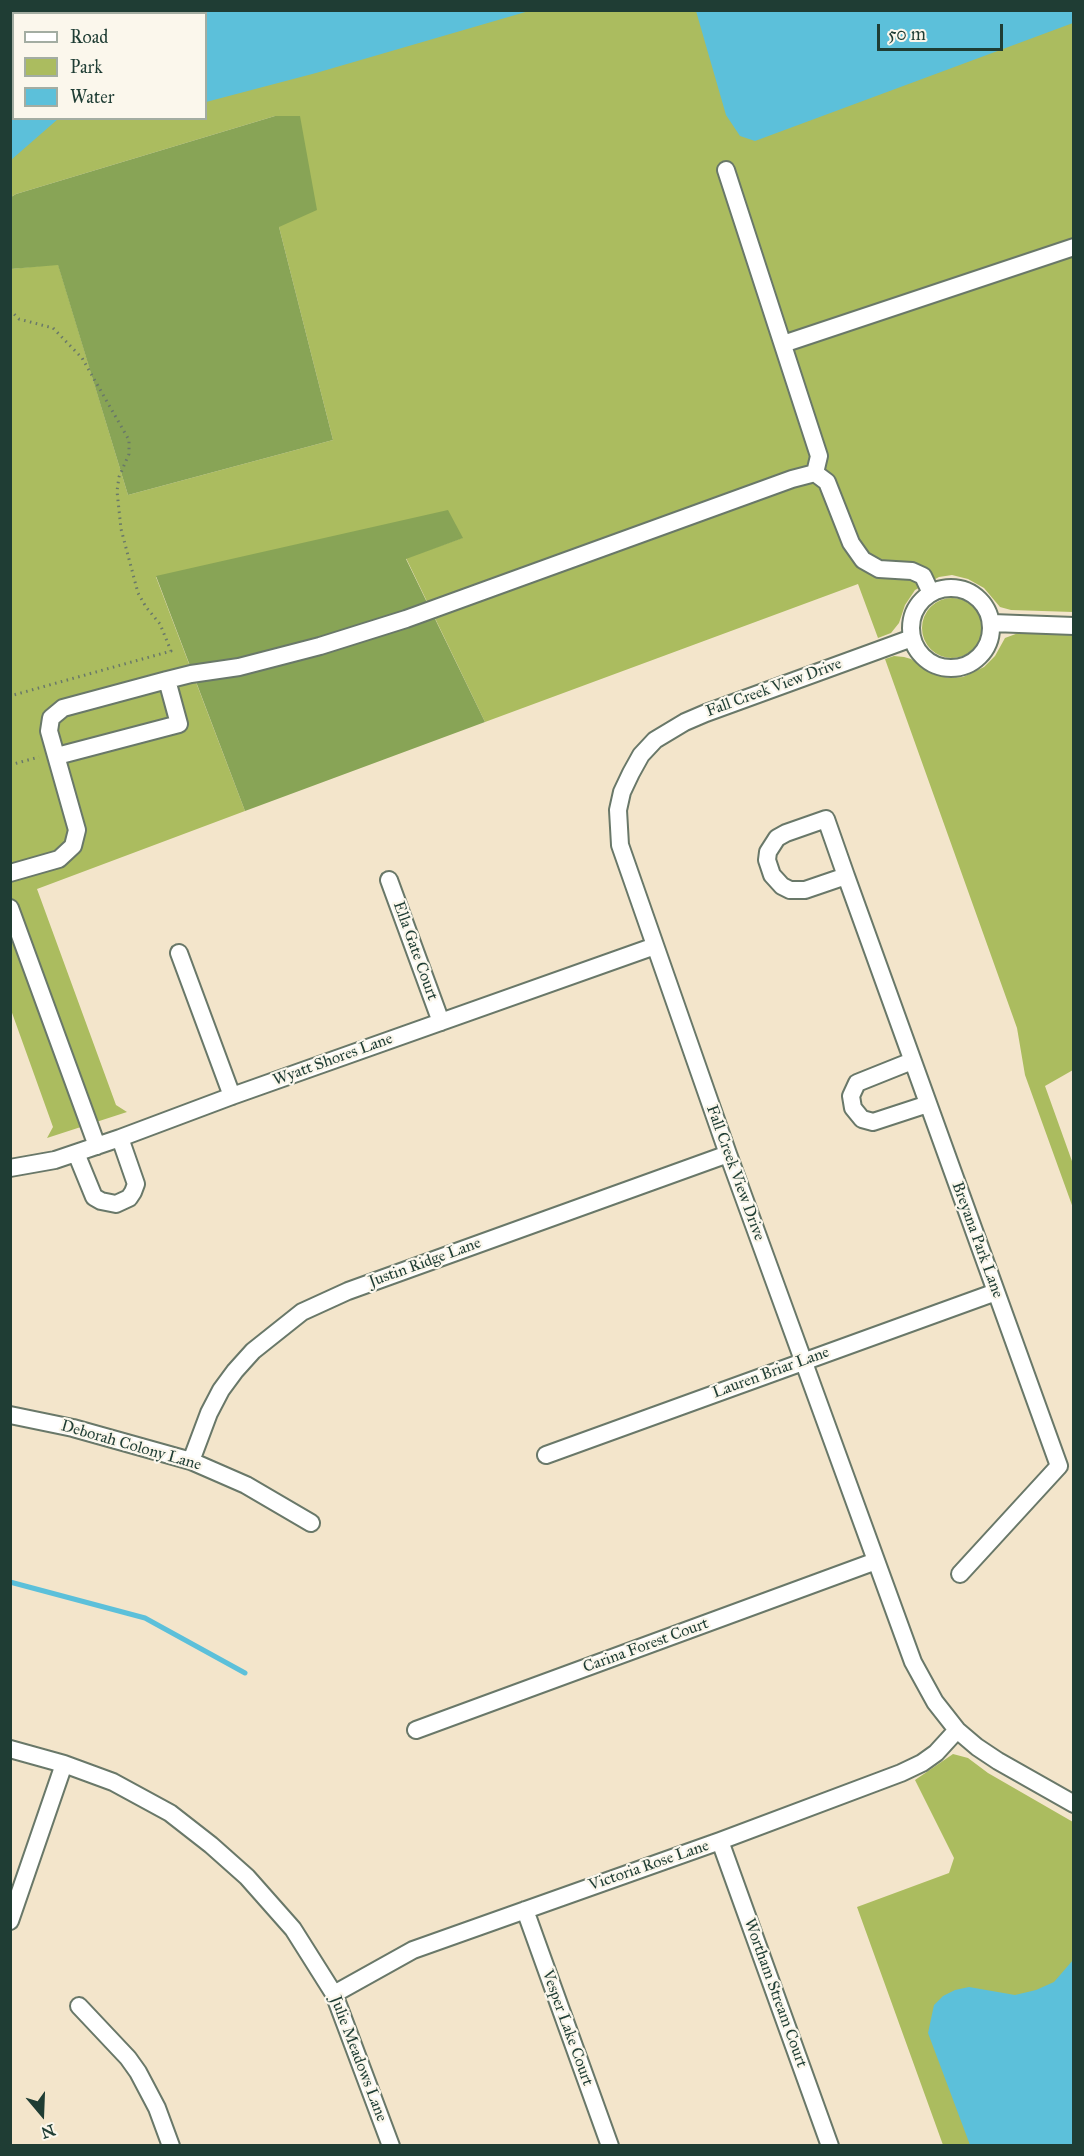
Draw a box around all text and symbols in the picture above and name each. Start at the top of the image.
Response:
legend [12,12,207,120]
scale bar [880,12,1006,50]
text: 50 m [888,23,926,45]
text: Road [70,26,108,48]
text: Park [70,56,103,78]
text: Water [70,86,114,108]
street label: Fall Creek View Drive [704,655,844,721]
street label: Ella Gate Court [388,899,442,1003]
street label: Wyatt Shores Lane [271,1029,395,1091]
street label: Fall Creek View Drive [702,1103,768,1243]
street label: Breyana Park Lane [947,1179,1007,1301]
street label: Justin Ridge Lane [366,1234,484,1292]
street label: Lauren Briar Lane [710,1343,832,1403]
street label: Deborah Colony Lane [59,1417,203,1475]
street label: Carina Forest Court [581,1614,711,1678]
street label: Victoria Rose Lane [586,1836,712,1896]
street label: Wortham Stream Court [739,1916,811,2070]
street label: Vesper Lake Court [537,1967,597,2089]
street label: Julie Meadows Lane [325,1993,391,2125]
north arrow [12,2084,72,2144]
text: N [39,2120,58,2143]

